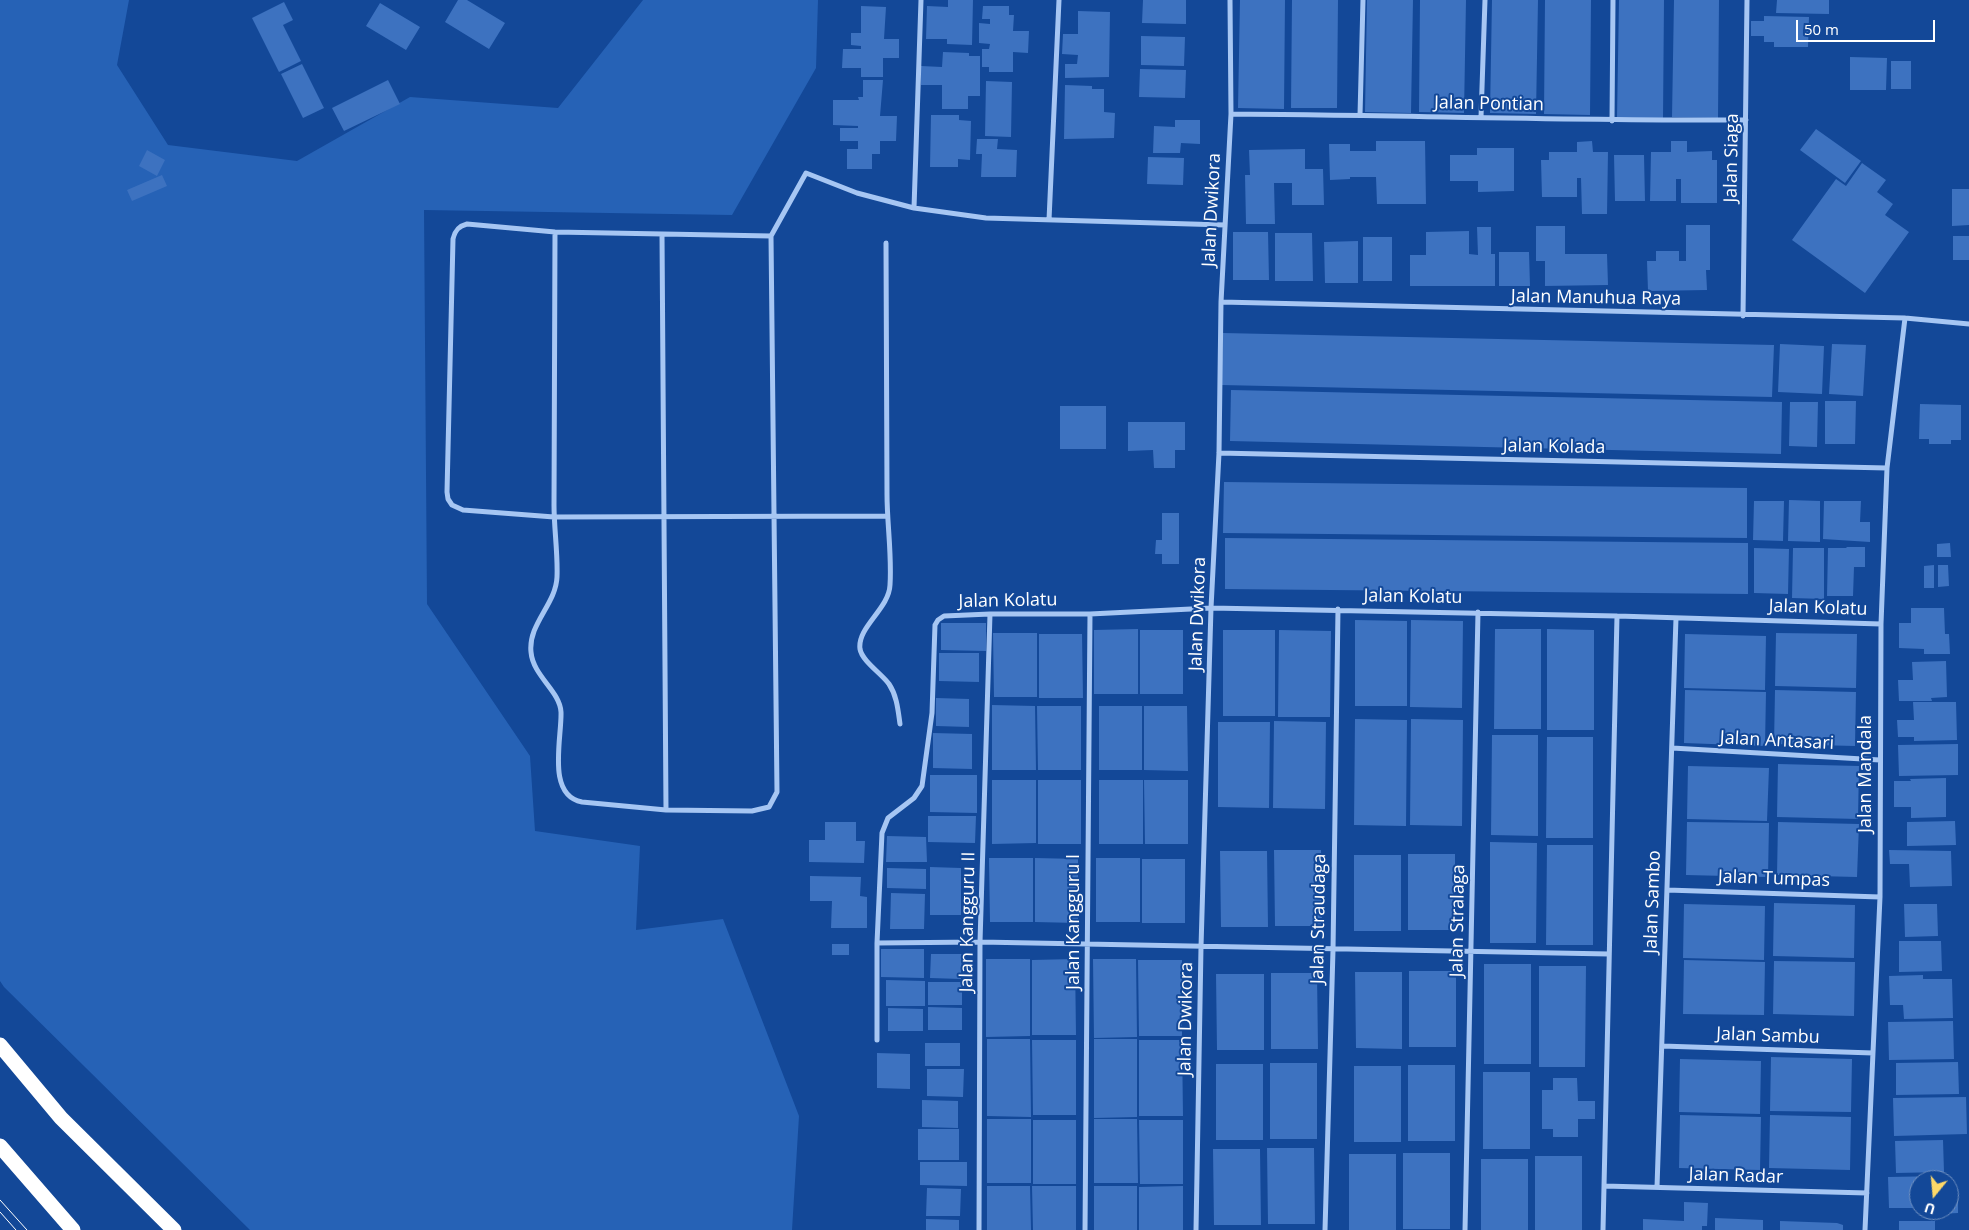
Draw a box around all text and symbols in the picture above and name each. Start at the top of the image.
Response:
scale bar [1799,10,1938,42]
text: 50 m [1804,19,1839,39]
street label: Jalan Pontian [1434,92,1544,116]
street label: Jalan Siaga [1720,113,1744,203]
street label: Jalan Dwikora [1198,152,1226,268]
street label: Jalan Manuhua Raya [1511,286,1681,310]
street label: Jalan Kolada [1503,435,1605,459]
street label: Jalan Dwikora [1185,557,1211,671]
street label: Jalan Kolatu [1363,585,1463,609]
street label: Jalan Kolatu [958,589,1058,613]
street label: Jalan Kolatu [1768,595,1868,621]
street label: Jalan Mandala [1855,715,1877,833]
street label: Jalan Antasari [1719,727,1835,755]
street label: Jalan Sambo [1640,850,1666,954]
street label: Jalan Kangguru II [956,851,980,993]
street label: Jalan Kangguru I [1063,854,1085,990]
street label: Jalan Straudaga [1307,854,1331,984]
street label: Jalan Stralaga [1446,864,1470,978]
street label: Jalan Tumpas [1718,866,1830,892]
street label: Jalan Dwikora [1174,962,1198,1076]
street label: Jalan Sambu [1716,1023,1820,1049]
street label: Jalan Radar [1688,1164,1784,1188]
north arrow [1909,1170,1959,1220]
text: U [1922,1198,1938,1220]

